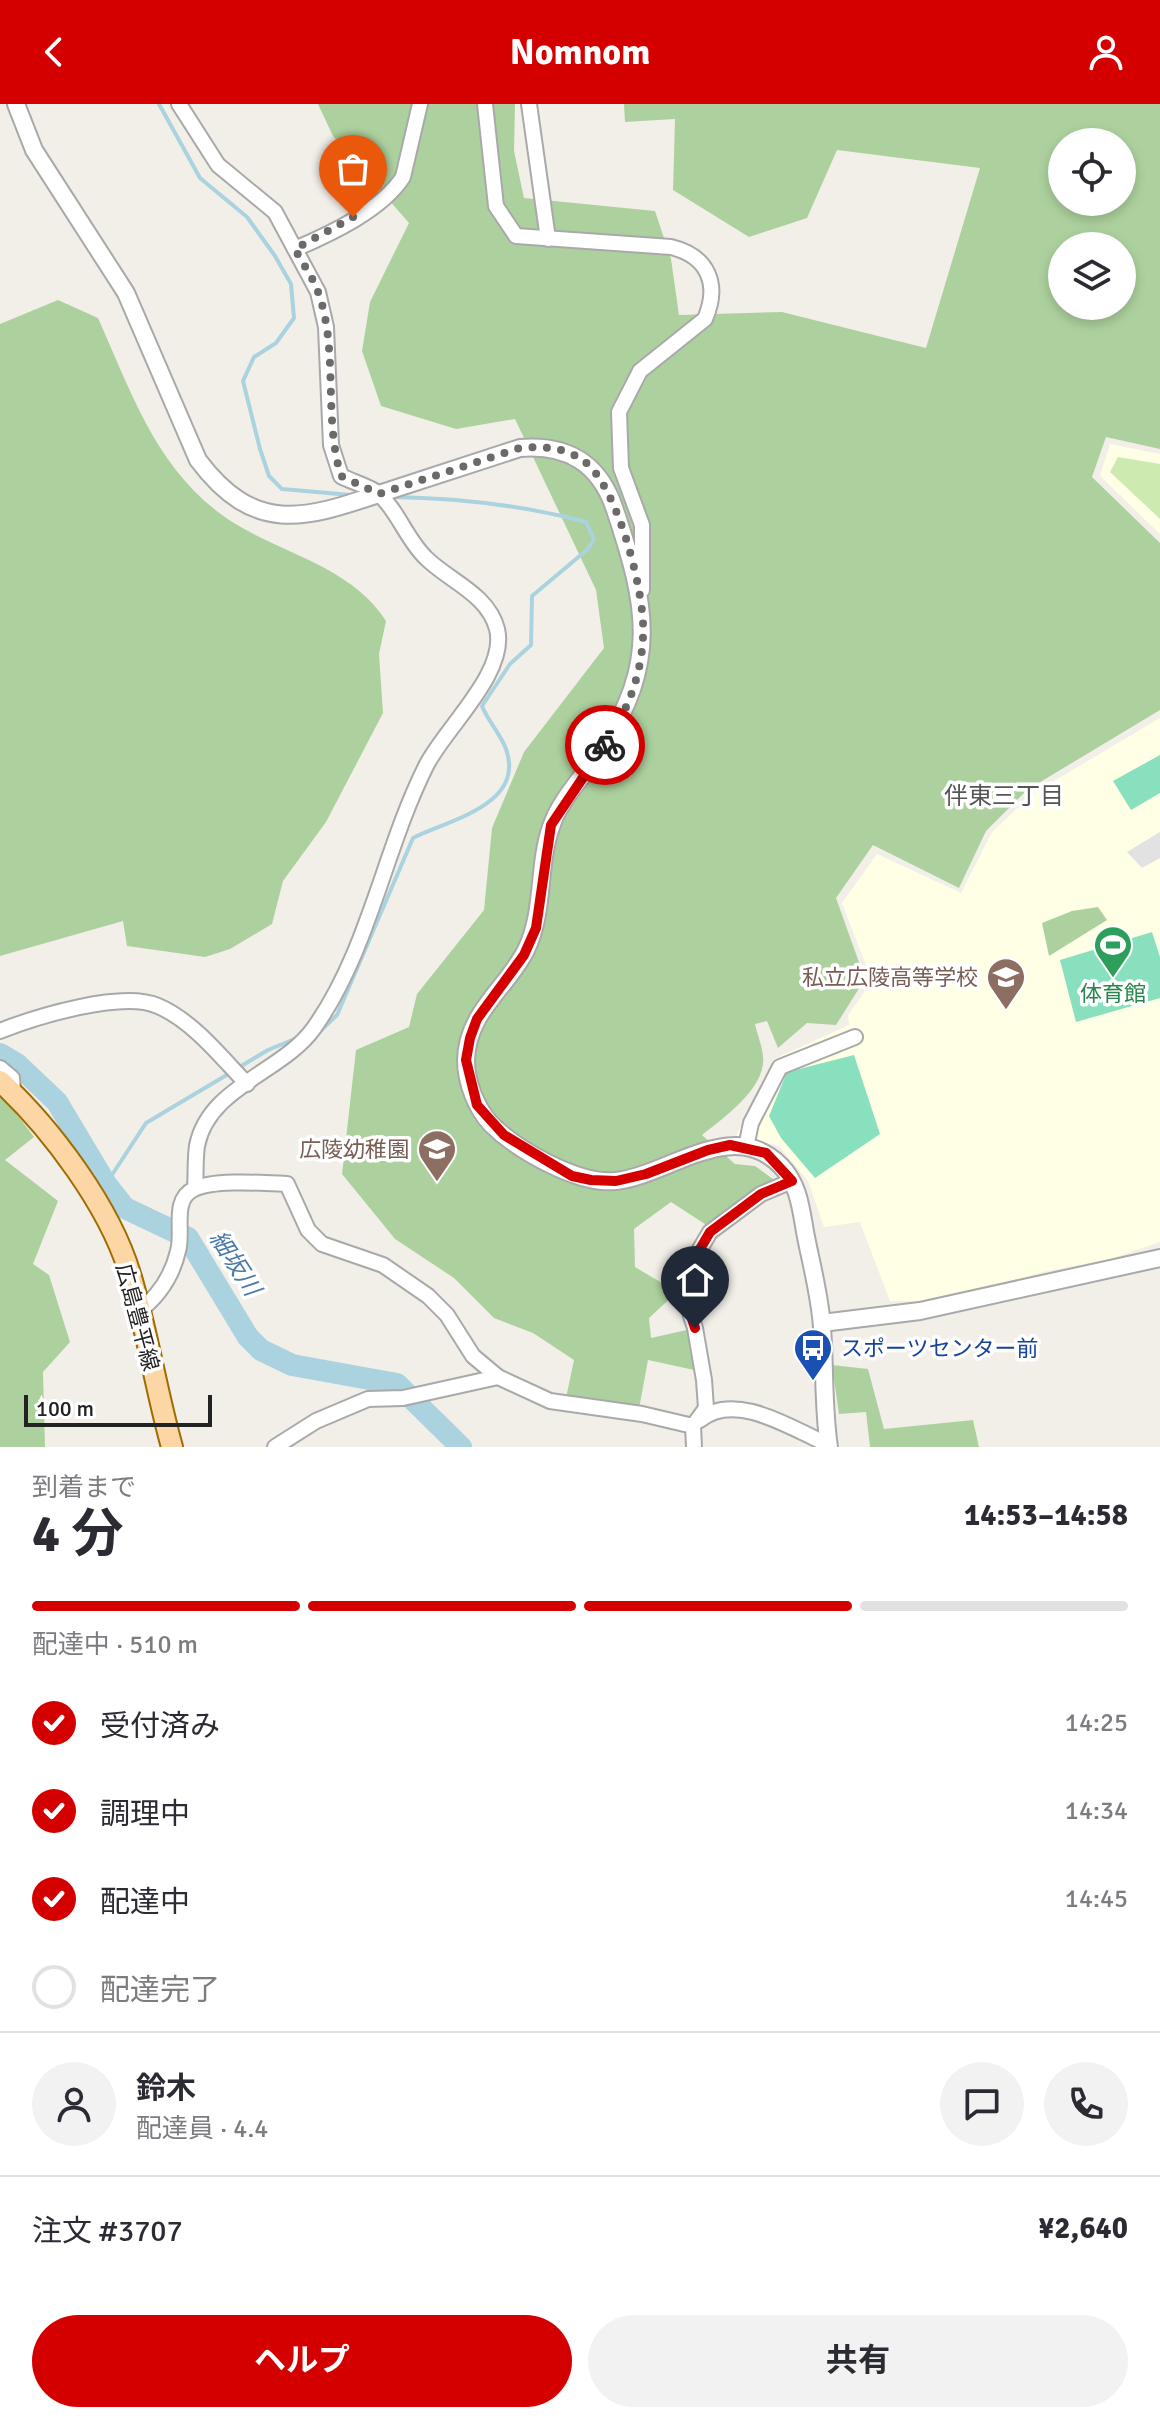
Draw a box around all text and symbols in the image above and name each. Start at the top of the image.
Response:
icon: back [32,30,76,74]
text: Nomnom [510,30,650,75]
icon: person [1084,30,1128,74]
map controls [1048,128,1136,320]
button: locate [1048,128,1136,216]
pin [319,135,387,217]
icon: bag [331,147,375,191]
button: layers [1048,232,1136,320]
courier [565,705,645,785]
icon: bike [583,723,627,767]
district label: 伴東三丁目 [944,781,1064,811]
sports icon: 体育館 [1092,924,1134,979]
school or university icon: 私立広陵高等学校 [985,956,1027,1011]
place label: 私立広陵高等学校 [802,964,978,991]
place label: 体育館 [1080,980,1146,1007]
school or university icon: 広陵幼稚園 [416,1128,458,1183]
place label: 広陵幼稚園 [299,1136,409,1163]
water label: 細坂川 [203,1225,269,1304]
pin [661,1246,729,1328]
icon: home [673,1258,717,1302]
street label: 広島豊平線 [110,1261,165,1374]
bus stop icon: スポーツセンター前 [792,1327,834,1382]
place label: スポーツセンター前 [841,1335,1039,1362]
scale bar [24,1391,212,1427]
text: 100 m [36,1395,94,1422]
text: 到着まで [32,1472,136,1504]
text: 14:53–14:58 [964,1497,1128,1534]
text: 4 分 [32,1502,124,1566]
text: 配達中 · 510 m [32,1629,198,1661]
icon: check [32,1701,76,1745]
text: 14:25 [1065,1707,1128,1739]
text: 受付済み [100,1708,220,1745]
icon: check [32,1789,76,1833]
text: 14:34 [1065,1795,1128,1827]
text: 調理中 [100,1796,190,1833]
icon: check [32,1877,76,1921]
text: 14:45 [1065,1883,1128,1915]
text: 配達中 [100,1884,190,1921]
text: 配達完了 [100,1972,220,2009]
button: person [32,2062,116,2146]
button: chat [940,2062,1024,2146]
button: phone [1044,2062,1128,2146]
text: 鈴木 [136,2070,196,2107]
text: 配達員 · 4.4 [136,2113,268,2145]
text: ¥2,640 [1038,2210,1128,2247]
text: 注文 #3707 [32,2213,183,2250]
button: ヘルプ [32,2315,572,2407]
button: 共有 [588,2315,1128,2407]

